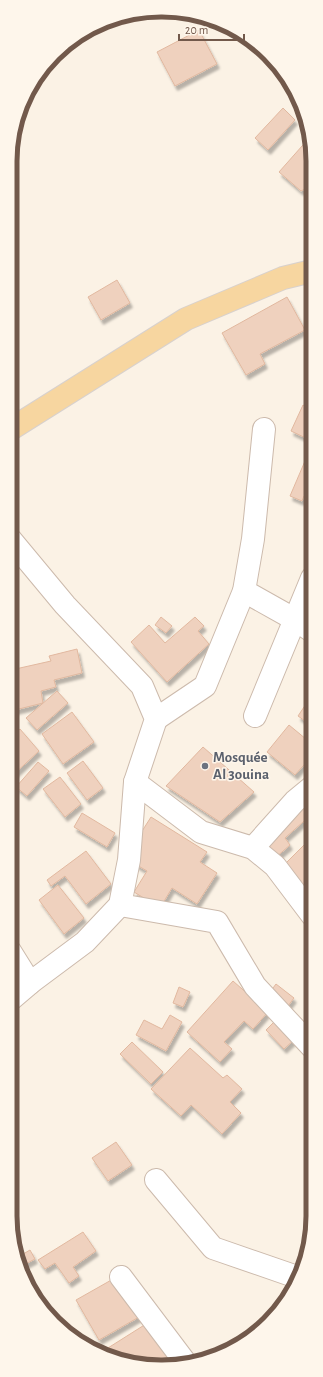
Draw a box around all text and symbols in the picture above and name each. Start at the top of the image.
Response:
scale bar [179,16,244,42]
text: 20 m [185,24,208,36]
place label: Mosquée Al 3ouina [213,750,269,782]
marker: Mosquée Al 3ouina [200,761,210,771]

